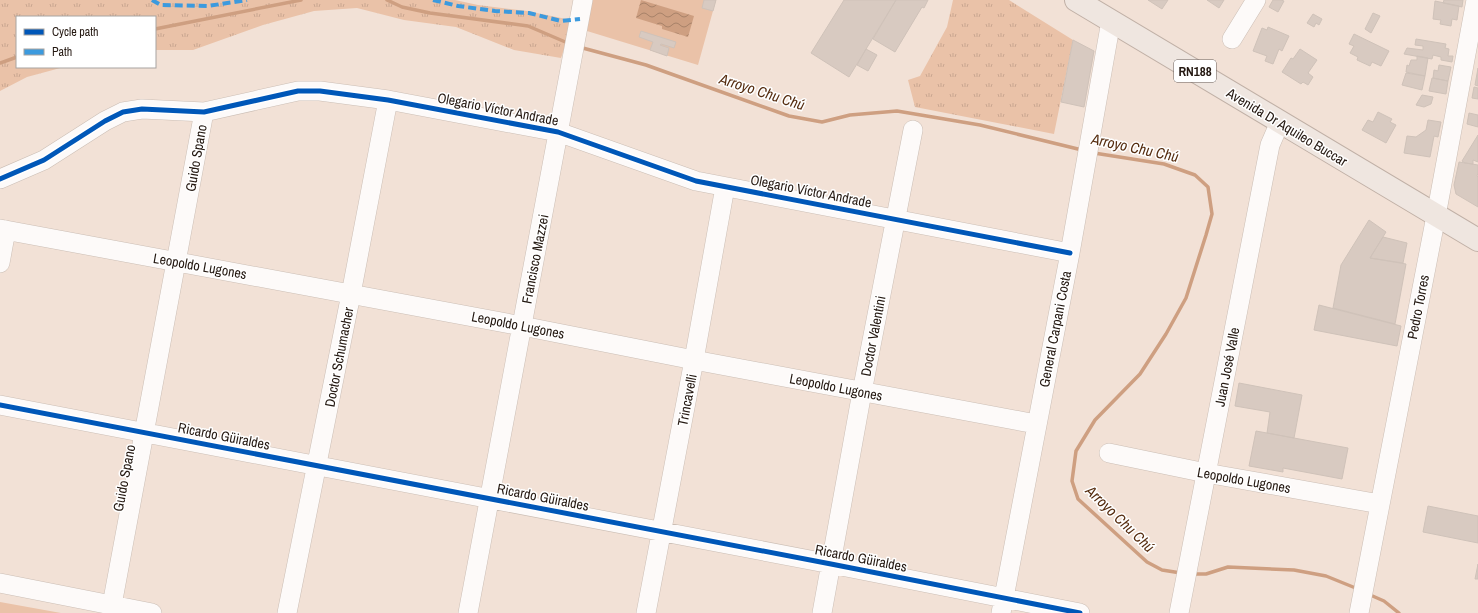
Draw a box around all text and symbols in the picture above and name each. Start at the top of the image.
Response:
legend [16,16,156,68]
text: Cycle path [52,24,99,40]
text: Path [52,44,72,60]
road number: RN188 [1174,60,1216,82]
water label: Arroyo Chu Chú [716,68,807,115]
street label: Avenida Dr Aquileo Buccar [1223,83,1351,170]
street label: Olegario Víctor Andrade [436,88,560,130]
street label: Guido Spano [181,123,211,193]
water label: Arroyo Chu Chú [1089,128,1181,167]
street label: Olegario Víctor Andrade [749,170,873,212]
street label: Francisco Mazzei [518,213,552,305]
street label: Leopoldo Lugones [152,249,248,283]
street label: General Carpani Costa [1035,269,1075,389]
street label: Pedro Torres [1403,273,1433,341]
street label: Doctor Valentini [856,294,890,378]
street label: Doctor Schumacher [320,305,358,409]
street label: Leopoldo Lugones [470,307,566,343]
street label: Juan José Valle [1211,326,1243,408]
street label: Leopoldo Lugones [788,369,884,405]
street label: Trincavelli [673,372,701,428]
street label: Ricardo Güiraldes [177,418,272,454]
street label: Guido Spano [109,443,139,513]
street label: Leopoldo Lugones [1196,463,1292,497]
street label: Ricardo Güiraldes [496,479,591,515]
water label: Arroyo Chu Chú [1081,480,1159,557]
street label: Ricardo Güiraldes [814,540,909,576]

